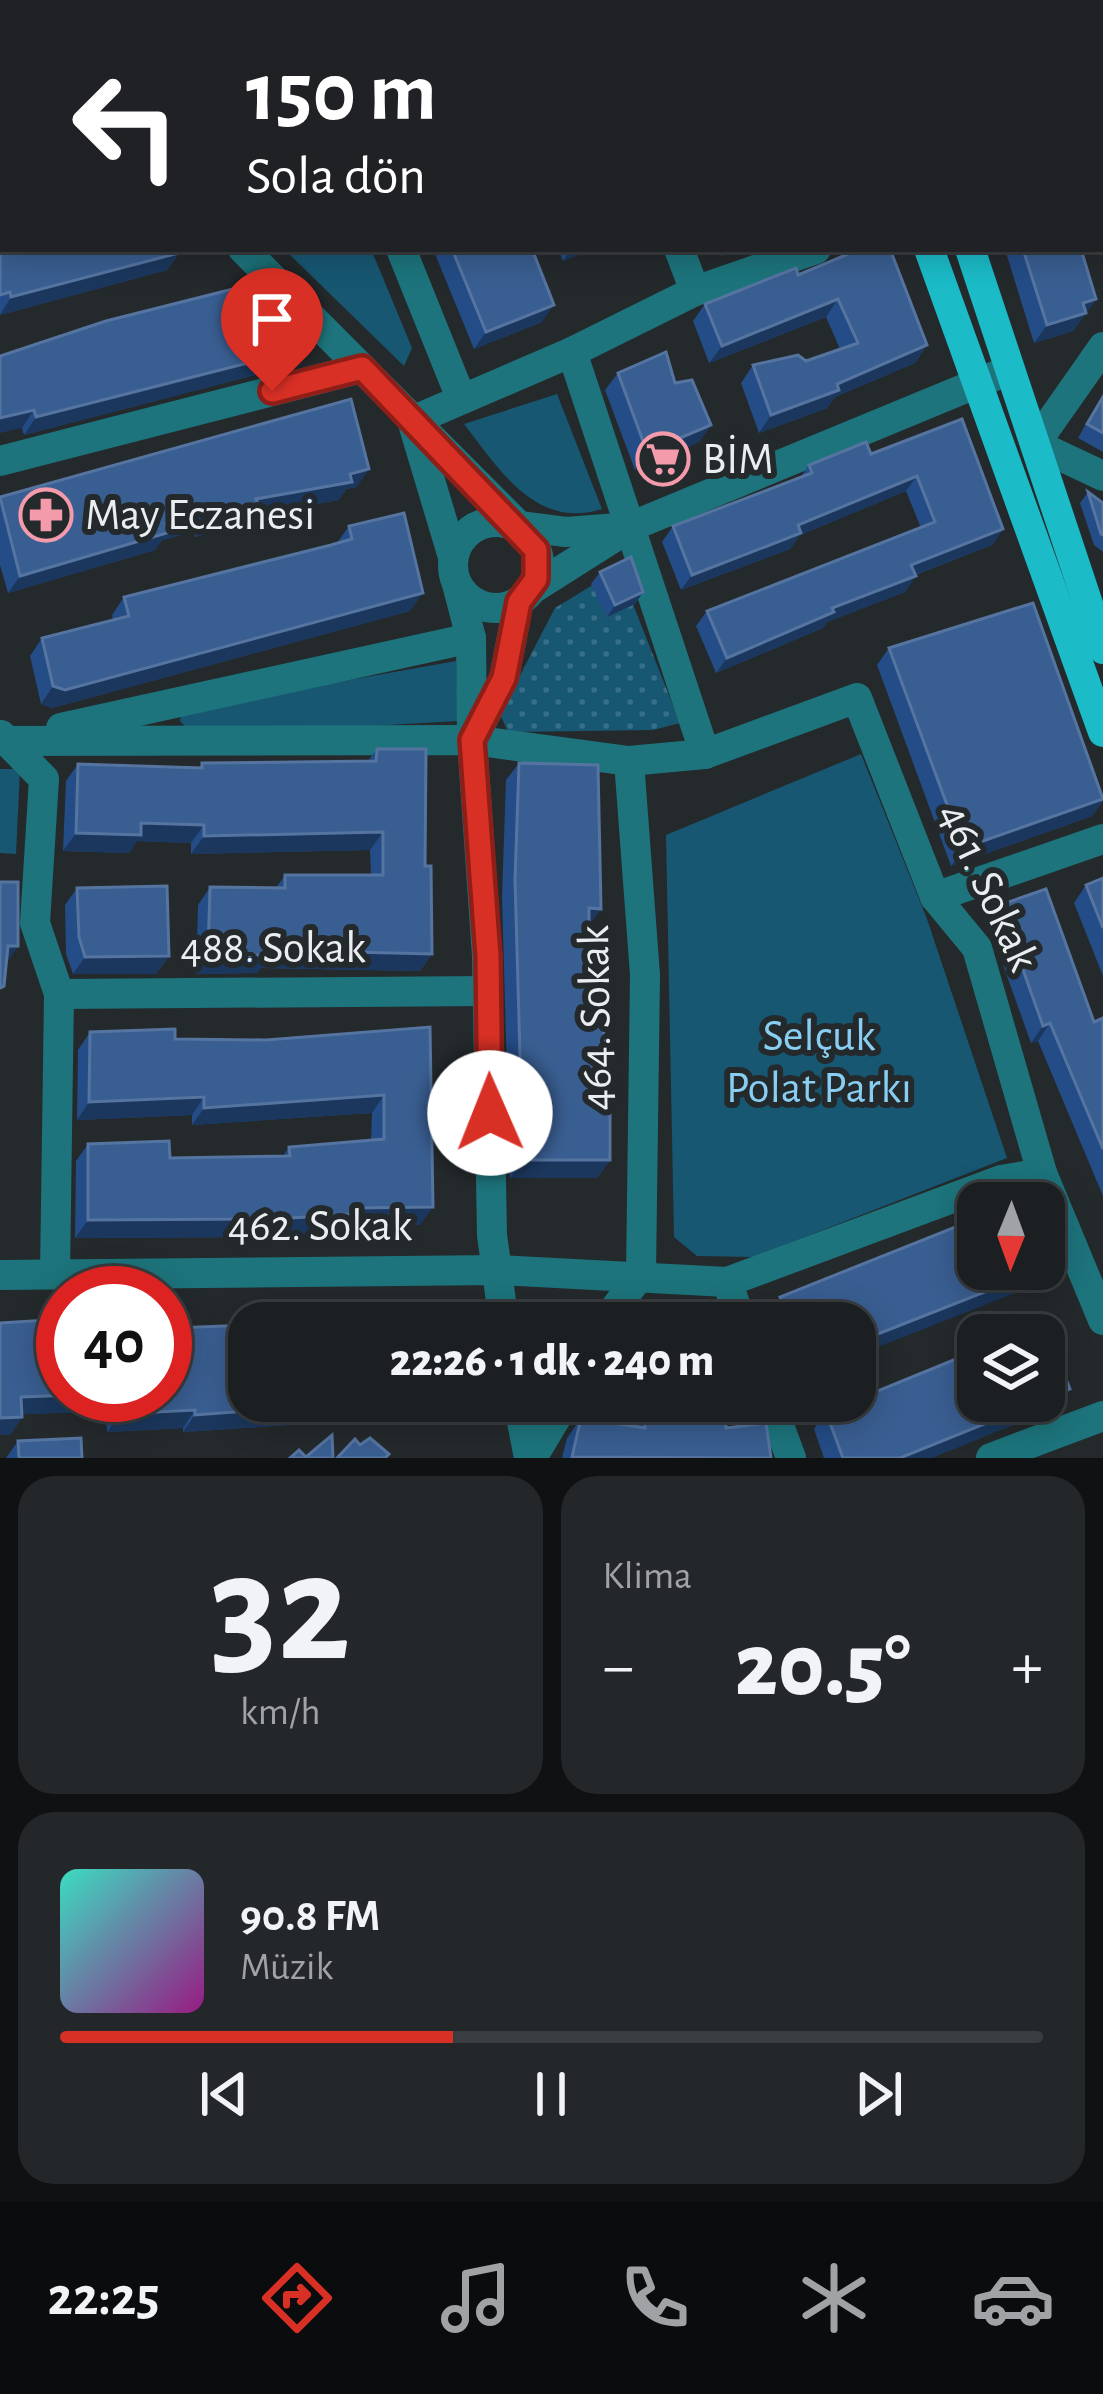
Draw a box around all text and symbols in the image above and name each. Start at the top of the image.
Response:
icon: left [48,48,204,204]
text: 150 m [246,52,437,136]
text: Sola dön [246,150,426,204]
pin [221,268,323,391]
icon: arrive [239,286,305,352]
supermarket icon: BİM [635,431,691,487]
place label: BİM [702,434,774,482]
pharmacy icon: May Eczanesi [18,487,74,543]
place label: May Eczanesi [85,493,315,538]
street label: 461. Sokak [930,796,1046,978]
street label: 464. Sokak [572,924,620,1111]
street label: 488. Sokak [180,926,366,971]
park label: Selçuk Polat Parkı [726,1014,912,1111]
position arrow [427,1050,553,1176]
north arrow [957,1182,1065,1290]
map controls [957,1182,1065,1422]
street label: 462. Sokak [228,1204,413,1249]
speed limit sign: 40 [36,1266,192,1422]
button: layers [957,1314,1065,1422]
text: 22:26 · 1 dk · 240 m [390,1339,714,1384]
text: 32 [210,1533,351,1689]
text: Klima [603,1557,692,1596]
text: 20.5° [735,1622,911,1712]
text: − [603,1634,634,1700]
text: + [1011,1634,1043,1700]
text: km/h [240,1693,320,1732]
text: 90.8 FM [240,1894,380,1939]
text: Müzik [240,1948,333,1987]
icon: previous [191,2061,257,2127]
icon: pause [518,2061,584,2127]
icon: next [846,2061,912,2127]
icon: directions [255,2256,339,2340]
icon: music [434,2256,518,2340]
icon: phone [613,2256,697,2340]
icon: climate [792,2256,876,2340]
icon: car [971,2256,1055,2340]
text: 22:25 [48,2271,160,2325]

